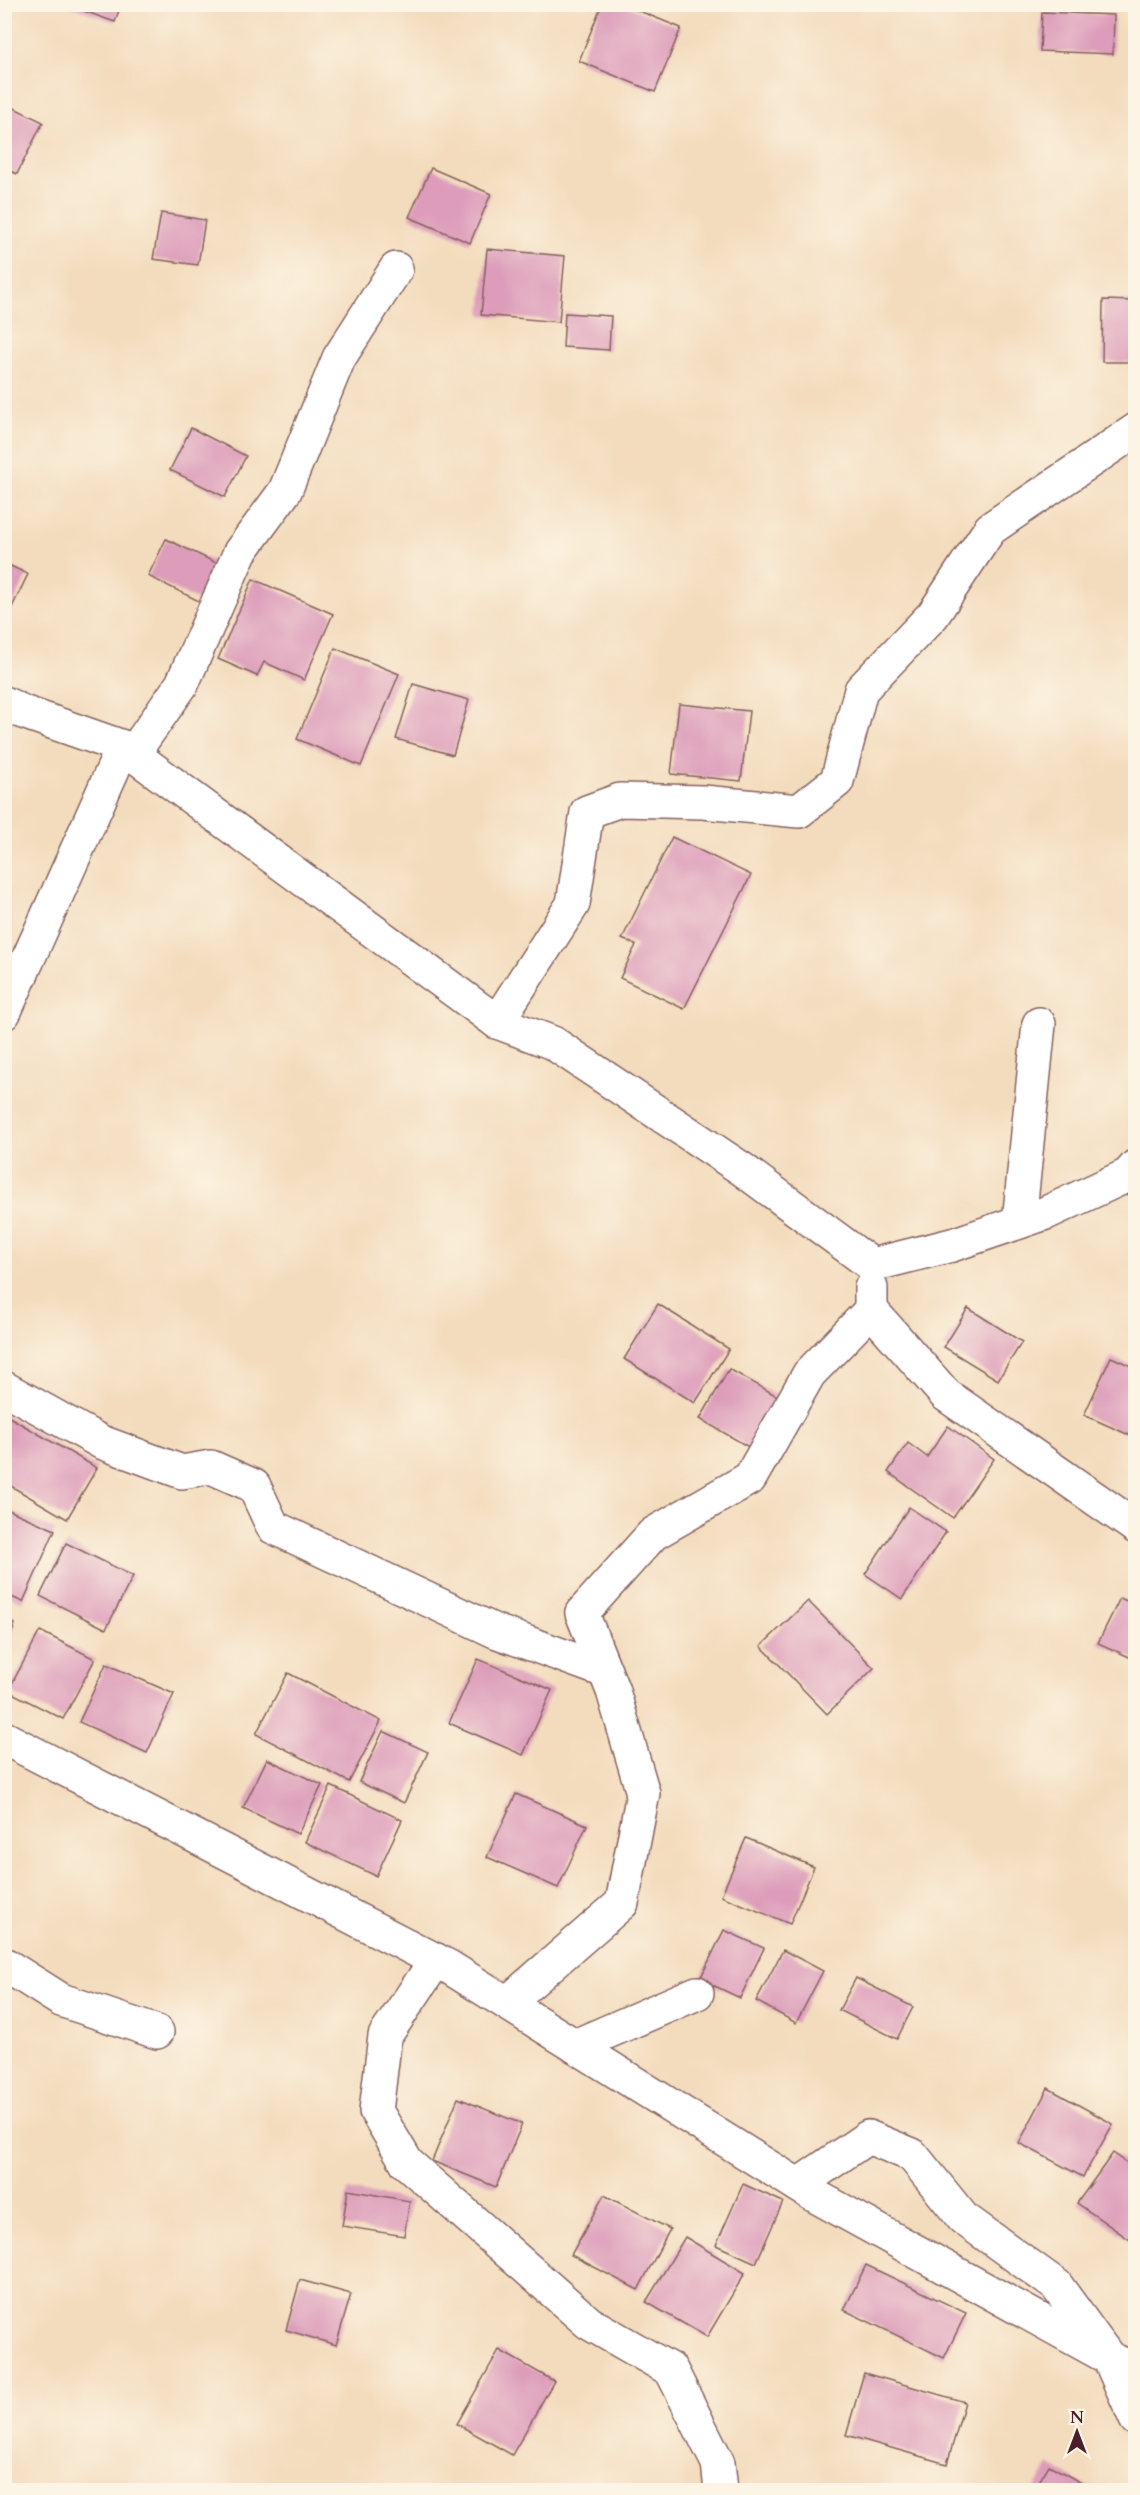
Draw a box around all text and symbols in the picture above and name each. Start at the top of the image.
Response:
north arrow [1047,2402,1107,2462]
text: N [1070,2407,1084,2429]

